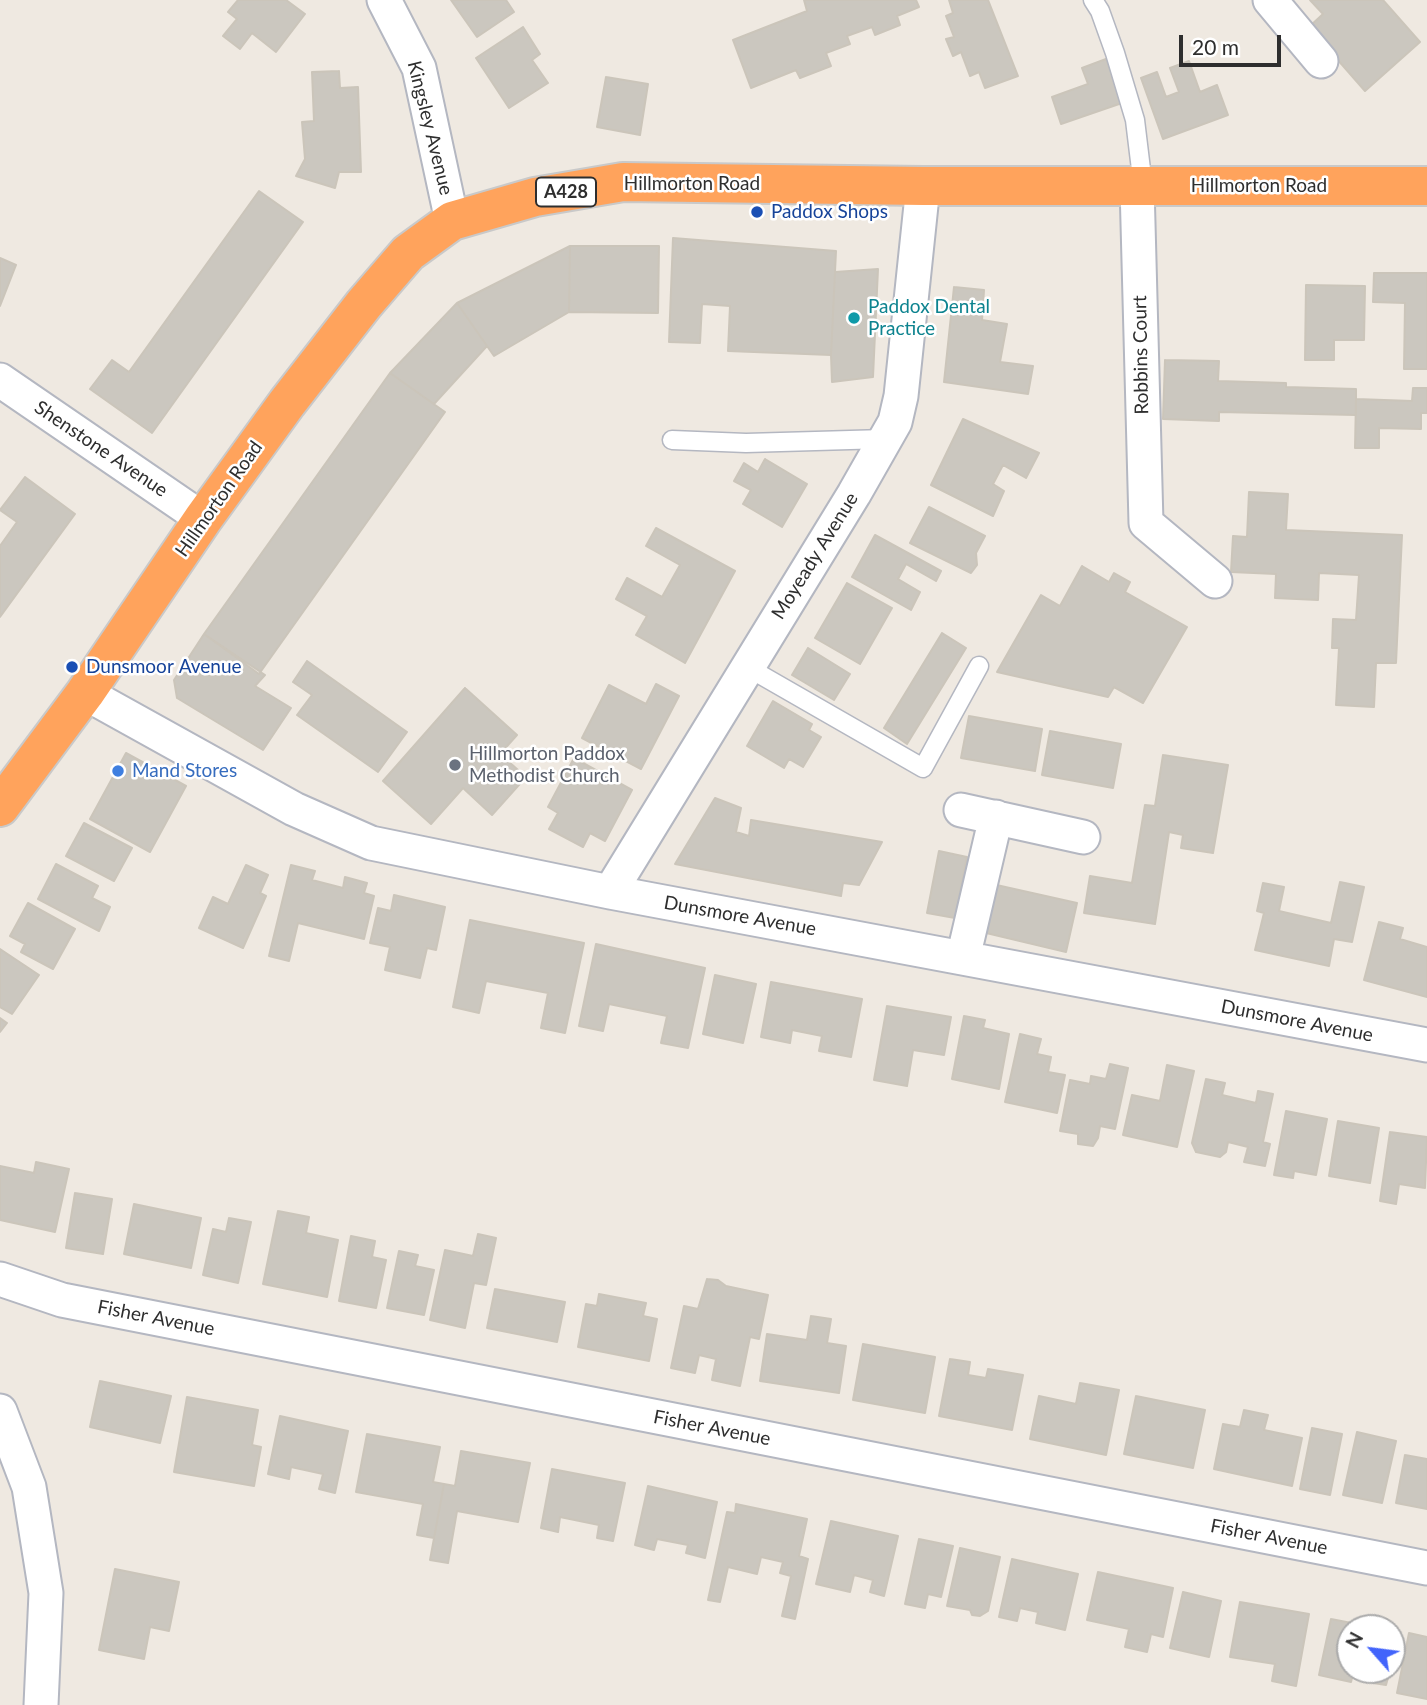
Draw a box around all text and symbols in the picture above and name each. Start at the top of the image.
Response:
scale bar [1182,21,1284,65]
text: 20 m [1192,34,1239,59]
street label: Kingsley Avenue [402,58,458,198]
street label: Hillmorton Road [624,173,760,195]
street label: Hillmorton Road [1191,175,1327,197]
road number: A428 [536,177,596,206]
place label: Paddox Shops [771,201,888,223]
marker: Paddox Shops [749,204,765,220]
street label: Robbins Court [1129,295,1153,415]
place label: Paddox Dental Practice [868,296,990,340]
marker: Paddox Dental Practice [846,310,862,326]
street label: Shenstone Avenue [30,396,172,502]
street label: Hillmorton Road [171,437,267,561]
street label: Moyeady Avenue [767,488,863,624]
place label: Dunsmoor Avenue [86,656,242,678]
marker: Dunsmoor Avenue [64,659,80,675]
place label: Hillmorton Paddox Methodist Church [469,743,625,787]
marker: Hillmorton Paddox Methodist Church [447,757,463,773]
place label: Mand Stores [132,760,237,782]
marker: Mand Stores [110,763,126,779]
street label: Dunsmore Avenue [662,891,818,941]
street label: Dunsmore Avenue [1219,995,1375,1047]
street label: Fisher Avenue [96,1295,216,1341]
street label: Fisher Avenue [652,1405,772,1451]
street label: Fisher Avenue [1209,1514,1329,1560]
north arrow [1336,1614,1406,1684]
text: N [1340,1628,1367,1652]

